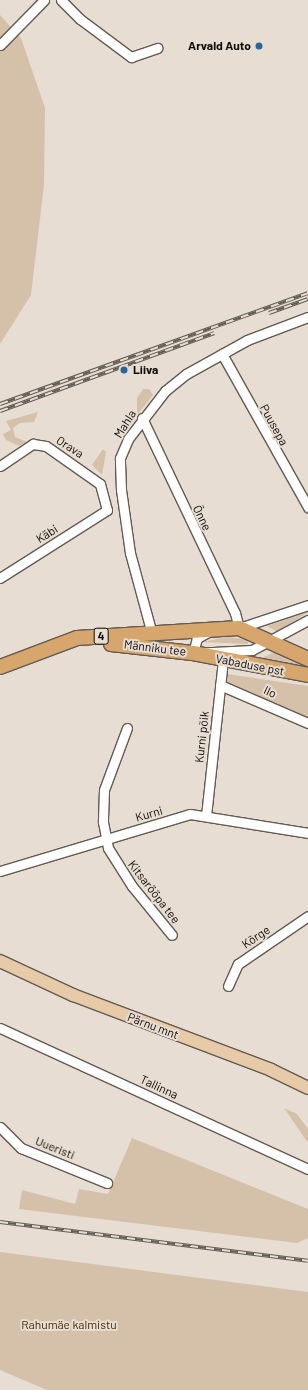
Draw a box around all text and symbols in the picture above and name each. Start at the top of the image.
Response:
place label: Arvald Auto [188,39,251,53]
marker: Arvald Auto [254,41,264,51]
place label: Liiva [133,363,158,377]
marker: Liiva [118,364,130,376]
street label: Puusepa [257,402,291,448]
street label: Mahla [111,407,139,441]
street label: Orava [54,433,86,461]
street label: Õnne [190,503,214,533]
street label: Käbi [33,522,61,546]
road number: 4 [93,627,109,645]
street label: Männiku tee [123,637,187,659]
street label: Vabaduse pst [214,651,286,679]
street label: Ilo [261,683,279,701]
street label: Kurni põik [192,710,212,764]
street label: Kurni [134,803,164,825]
street label: Kitsarööpa tee [125,858,183,926]
street label: Kõrge [239,922,273,952]
street label: Pärnu mnt [125,1010,181,1042]
street label: Tallinna [138,1072,180,1102]
street label: Uueristi [33,1134,77,1162]
park label: Rahumäe kalmistu [21,1318,117,1332]

